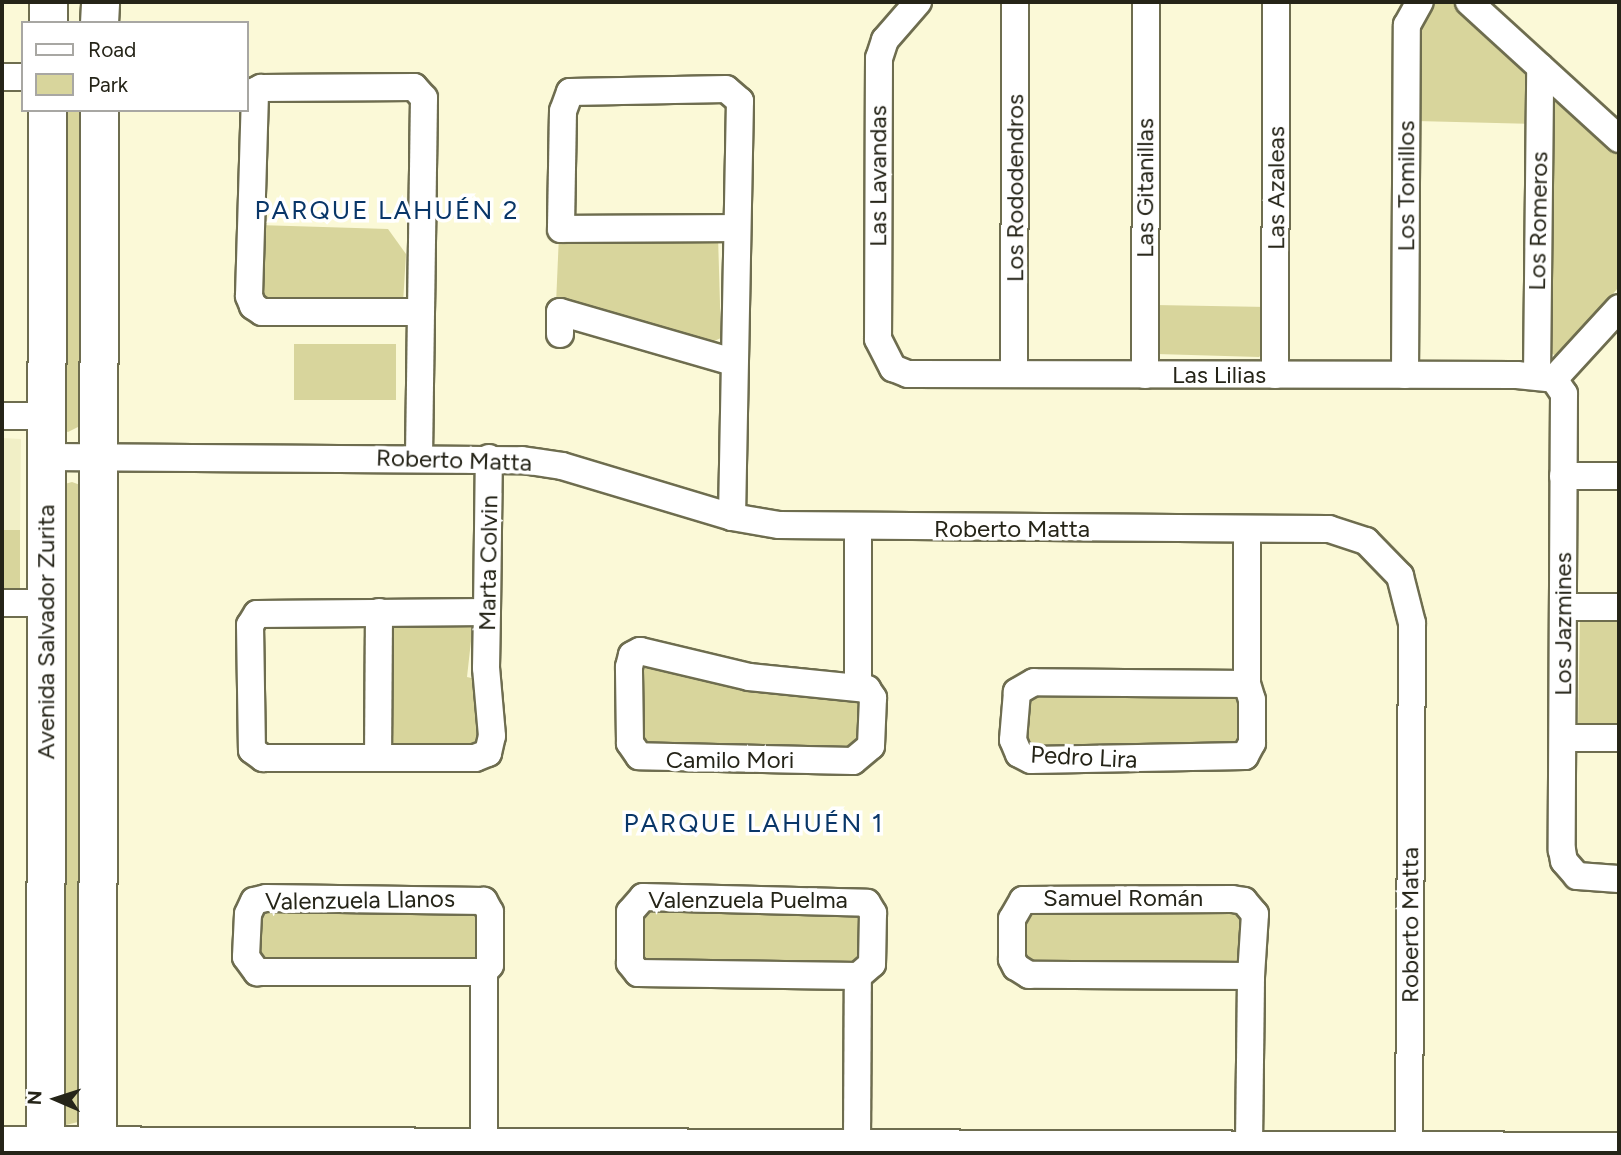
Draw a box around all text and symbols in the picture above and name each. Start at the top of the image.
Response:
legend [21,21,248,112]
text: Road [88,37,136,62]
text: Park [88,72,128,97]
street label: Los Rododendros [1001,94,1029,282]
street label: Las Lavandas [864,105,892,247]
street label: Las Gitanillas [1131,118,1159,258]
street label: Los Tomillos [1392,121,1420,251]
street label: Las Azaleas [1262,126,1290,250]
street label: Los Romeros [1522,151,1554,291]
district label: PARQUE LAHUÉN 2 [256,195,518,227]
street label: Las Lilias [1172,361,1266,389]
street label: Roberto Matta [376,443,532,477]
street label: Marta Colvin [472,495,504,631]
street label: Avenida Salvador Zurita [32,505,60,759]
street label: Roberto Matta [934,515,1090,543]
street label: Los Jazmines [1549,552,1577,696]
street label: Pedro Lira [1030,740,1138,774]
street label: Camilo Mori [666,746,794,774]
district label: PARQUE LAHUÉN 1 [625,808,883,840]
street label: Roberto Matta [1396,847,1424,1003]
street label: Valenzuela Llanos [265,884,455,916]
street label: Samuel Román [1043,884,1203,912]
street label: Valenzuela Puelma [648,886,848,914]
north arrow [21,1064,91,1134]
text: N [23,1090,46,1106]

